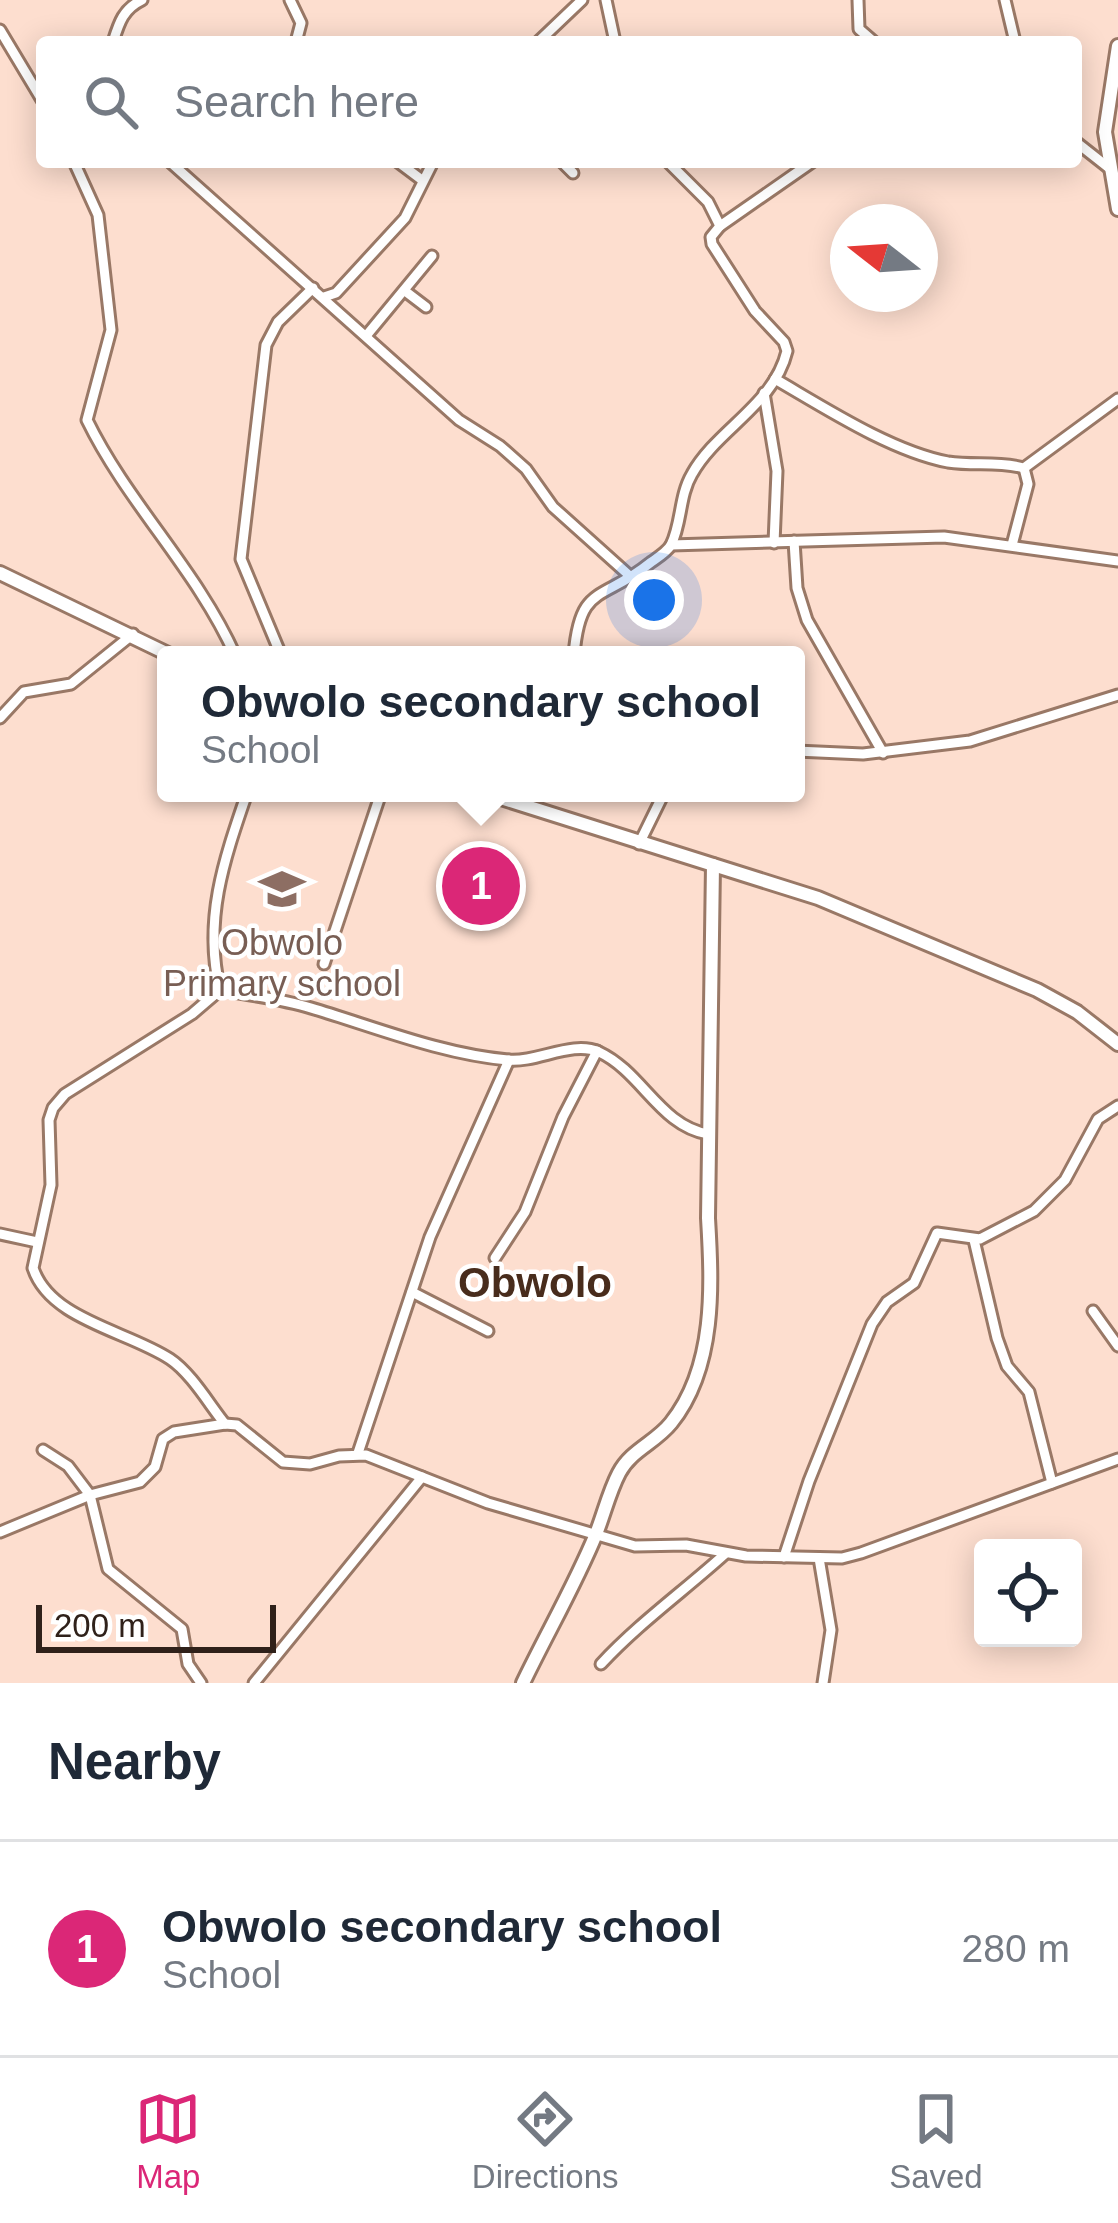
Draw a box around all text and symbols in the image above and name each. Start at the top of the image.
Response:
search box [36,36,1082,168]
icon: search [78,69,144,135]
text: Search here [174,76,419,127]
north arrow [830,204,938,312]
your location [624,570,684,630]
popup [157,646,805,802]
text: Obwolo secondary school [201,676,761,727]
text: School [201,728,320,771]
pin: 1 [442,841,520,931]
school or university icon: Obwolo Primary school [257,864,307,914]
place label: Obwolo Primary school [163,922,401,1004]
district label: Obwolo [458,1259,612,1306]
map controls [974,1539,1082,1647]
button: locate [974,1539,1082,1647]
scale bar [36,1599,276,1652]
text: 200 m [54,1607,146,1644]
text: Nearby [48,1733,221,1790]
text: Obwolo secondary school [162,1901,722,1952]
text: 1 [76,1927,98,1970]
text: 280 m [962,1927,1070,1970]
text: School [162,1953,281,1996]
tab: Map [135,2086,201,2196]
tab: Directions [472,2086,619,2196]
tab: Saved [889,2086,983,2196]

